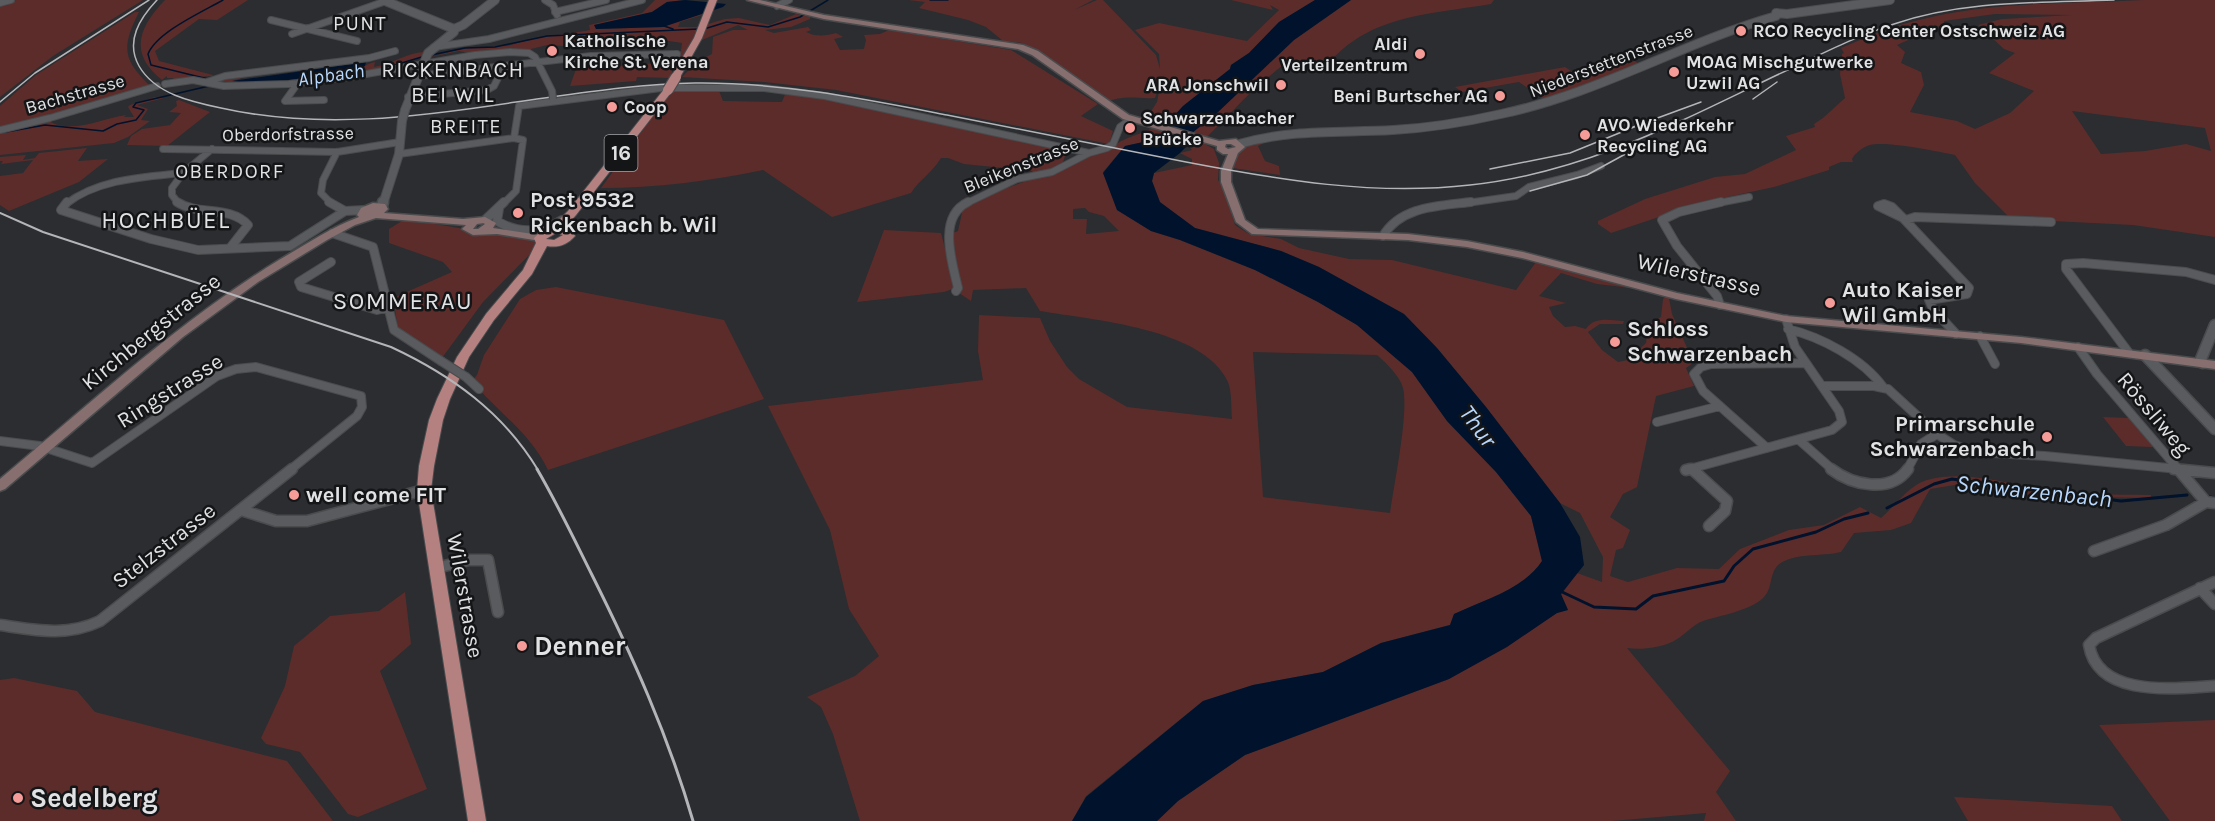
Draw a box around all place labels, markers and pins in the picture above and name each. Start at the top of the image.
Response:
place label: RCO Recycling Center Ostschweiz AG [1753,20,2065,42]
marker: RCO Recycling Center Ostschweiz AG [1734,24,1748,38]
place label: Katholische Kirche St. Verena [564,30,709,73]
place label: Aldi Verteilzentrum [1281,33,1408,76]
marker: Katholische Kirche St. Verena [545,44,559,58]
marker: Aldi Verteilzentrum [1413,47,1427,61]
place label: MOAG Mischgutwerke Uzwil AG [1686,51,1873,94]
marker: MOAG Mischgutwerke Uzwil AG [1667,65,1681,79]
place label: ARA Jonschwil [1146,74,1269,96]
marker: ARA Jonschwil [1274,78,1288,92]
place label: Beni Burtscher AG [1333,85,1488,107]
marker: Beni Burtscher AG [1493,89,1507,103]
place label: Coop [624,96,667,118]
marker: Coop [605,100,619,114]
place label: Schwarzenbacher Brücke [1142,107,1294,150]
place label: AVO Wiederkehr Recycling AG [1597,114,1734,157]
marker: Schwarzenbacher Brücke [1123,121,1137,135]
marker: AVO Wiederkehr Recycling AG [1578,128,1592,142]
place label: Post 9532 Rickenbach b. Wil [530,187,717,238]
marker: Post 9532 Rickenbach b. Wil [511,206,525,220]
place label: Auto Kaiser Wil GmbH [1842,277,1963,328]
marker: Auto Kaiser Wil GmbH [1823,296,1837,310]
place label: Schloss Schwarzenbach [1627,316,1793,367]
marker: Schloss Schwarzenbach [1608,335,1622,349]
place label: Primarschule Schwarzenbach [1869,411,2035,462]
marker: Primarschule Schwarzenbach [2040,430,2054,444]
place label: well come FIT [306,482,446,508]
marker: well come FIT [287,488,301,502]
place label: Denner [534,630,626,662]
marker: Denner [515,639,529,653]
place label: Sedelberg [30,782,158,814]
marker: Sedelberg [11,791,25,805]

